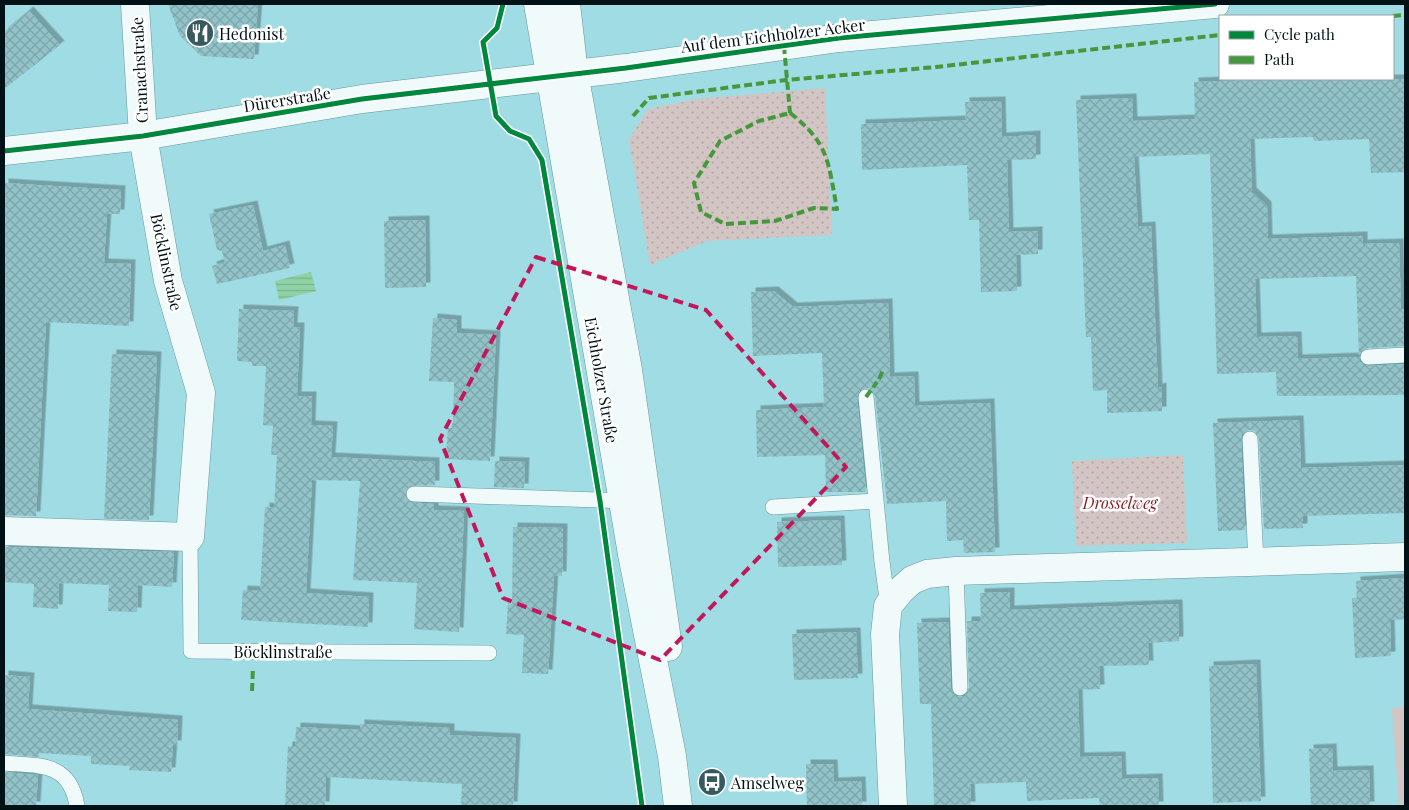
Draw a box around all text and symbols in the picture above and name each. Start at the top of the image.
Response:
street label: Auf dem Eichholzer Acker [679,13,866,57]
legend [1219,15,1394,80]
street label: Cranachstraße [126,16,152,124]
restaurant icon: Hedonist [185,18,215,48]
place label: Hedonist [219,23,284,44]
text: Cycle path [1264,24,1335,44]
text: Path [1264,49,1294,69]
street label: Dürerstraße [242,82,332,116]
street label: Böcklinstraße [146,211,188,313]
street label: Eichholzer Straße [581,315,623,445]
park label: Drosselweg [1082,492,1159,513]
street label: Böcklinstraße [234,641,333,662]
bus stop icon: Amselweg [697,767,727,797]
place label: Amselweg [730,772,804,793]

